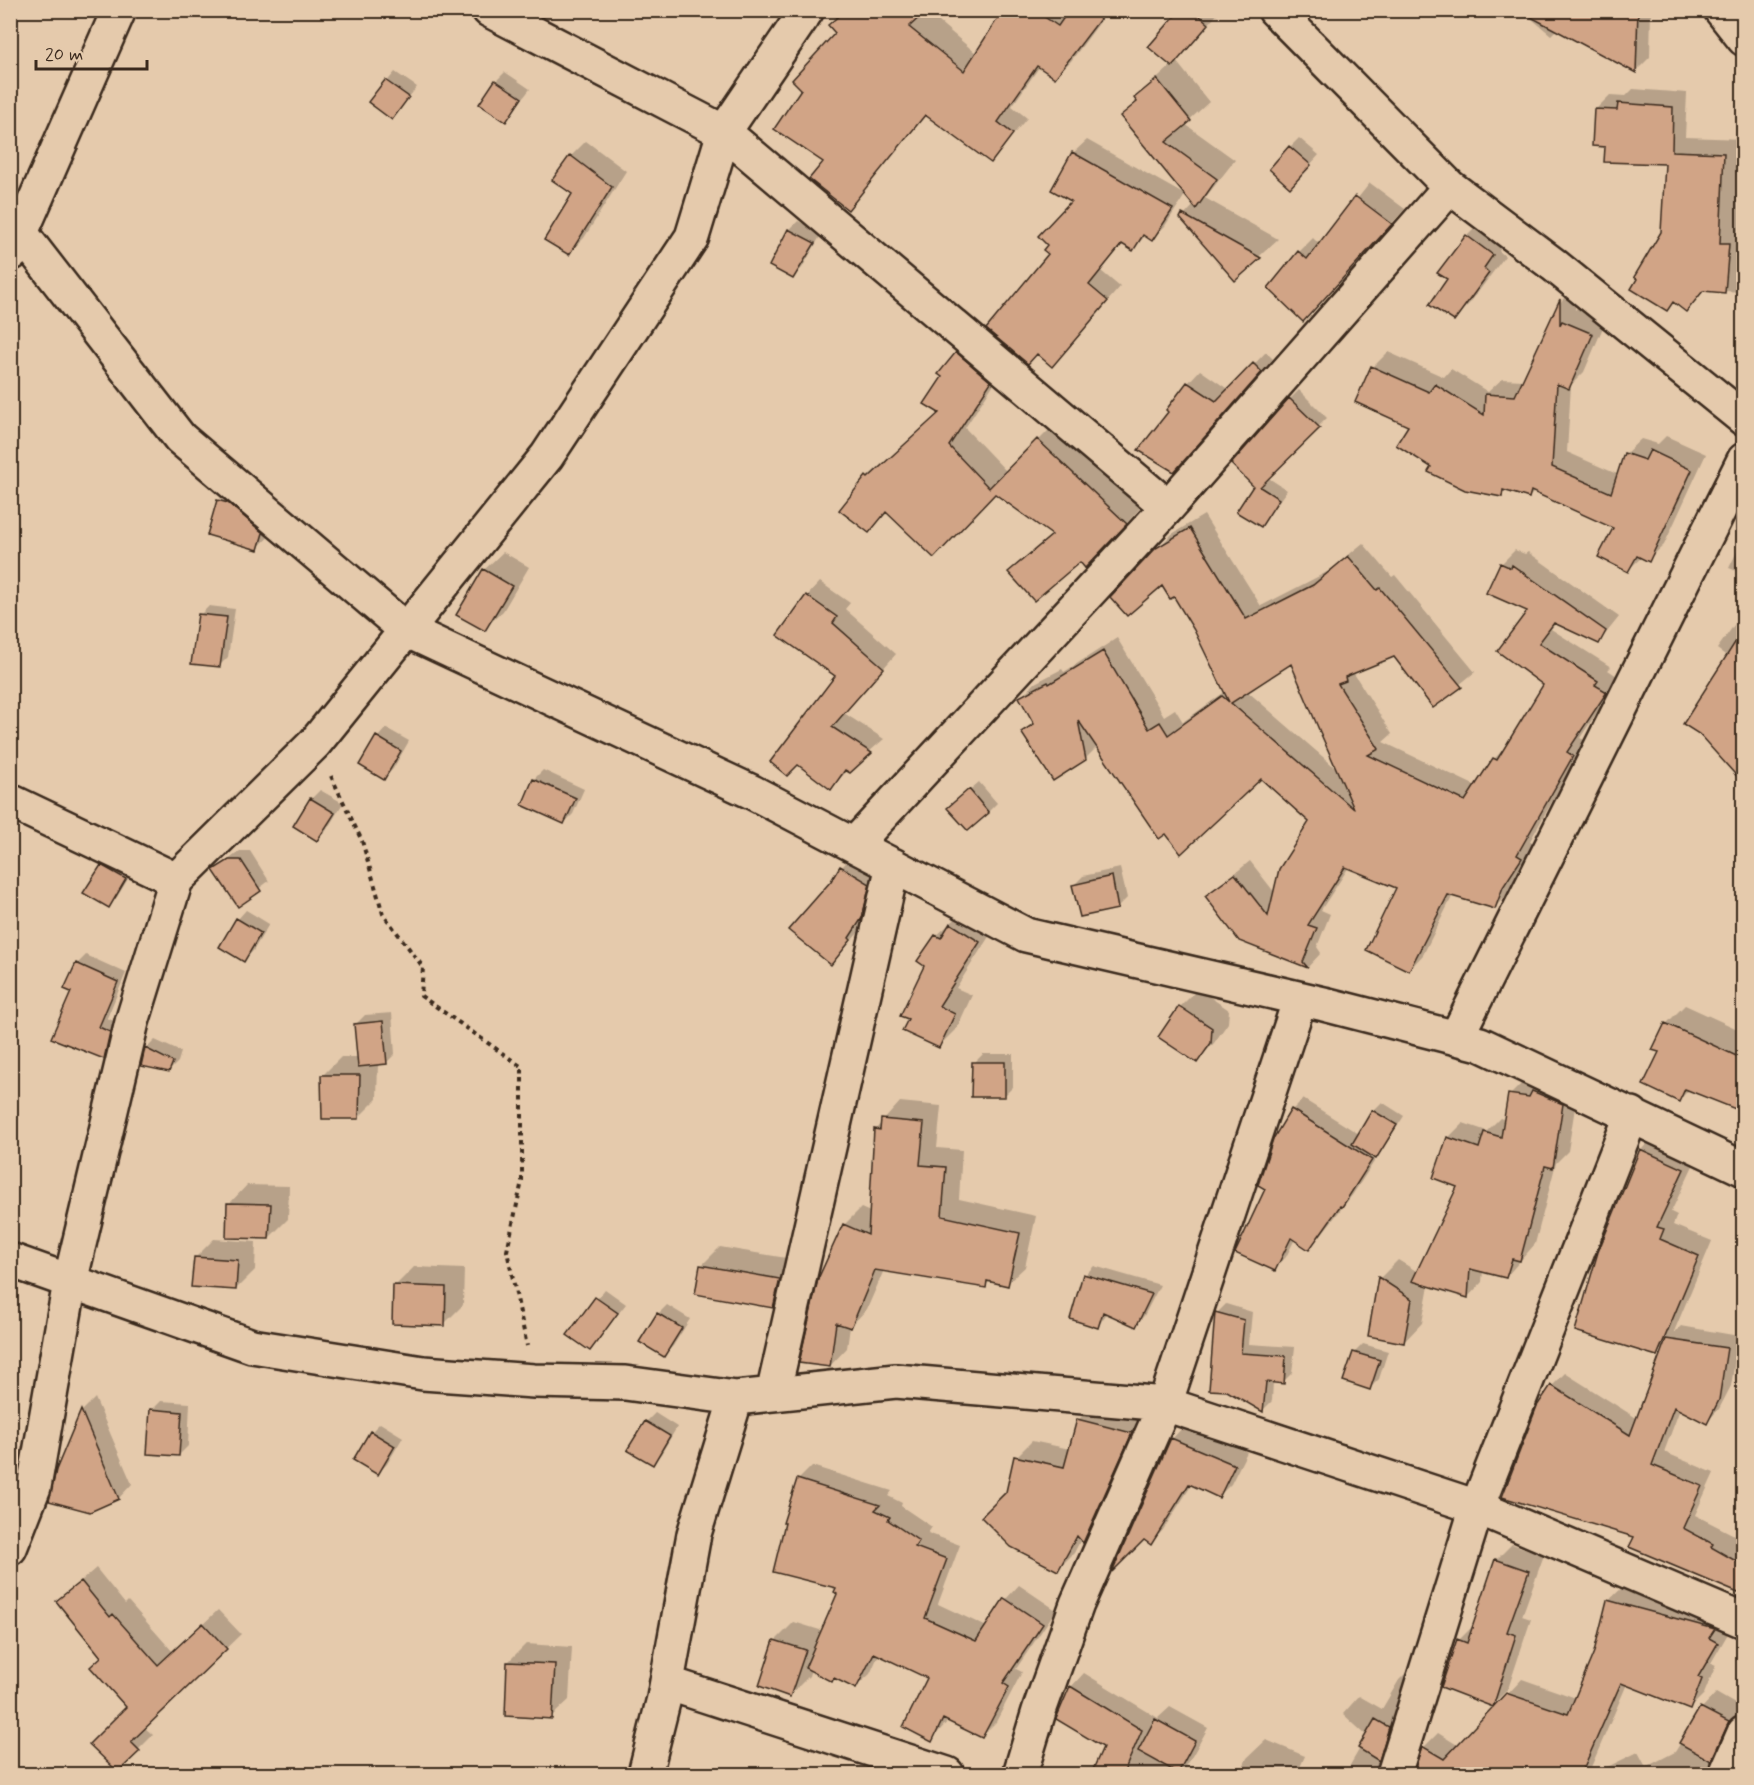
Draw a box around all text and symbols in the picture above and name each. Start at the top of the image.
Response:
scale bar [36,33,147,71]
text: 20 m [45,43,83,67]

